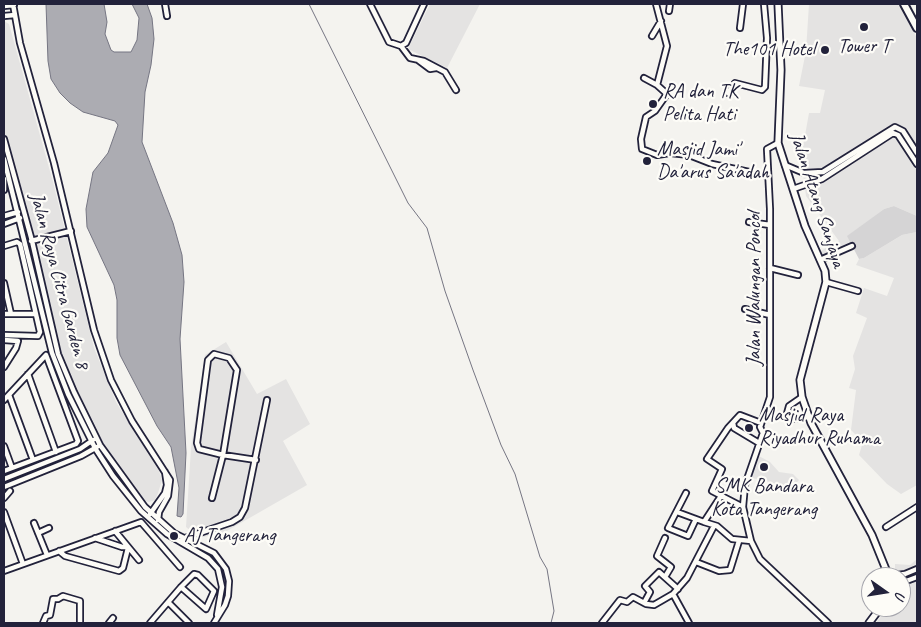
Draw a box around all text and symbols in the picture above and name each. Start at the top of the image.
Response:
marker: Tower T [858,21,870,33]
place label: Tower T [838,35,890,59]
place label: The101 Hotel [723,38,815,62]
marker: The101 Hotel [819,44,831,56]
place label: RA dan TK Pelita Hati [663,80,738,127]
marker: RA dan TK Pelita Hati [647,98,659,110]
street label: Jalan Atang Sanjaya [784,129,850,271]
place label: Masjid Jami' Da'arus Sa'adah [657,138,769,185]
marker: Masjid Jami' Da'arus Sa'adah [641,155,653,167]
street label: Jalan Raya Citra Garden 8 [24,190,94,372]
street label: Jalan Walungan Poncol [743,212,767,366]
place label: Masjid Raya Riyadhur Ruhama [759,404,880,451]
marker: Masjid Raya Riyadhur Ruhama [743,422,755,434]
marker: SMK Bandara Kota Tangerang [758,461,770,473]
place label: SMK Bandara Kota Tangerang [711,475,817,522]
place label: AJ Tangerang [184,524,275,548]
marker: AJ Tangerang [168,530,180,542]
north arrow [861,567,911,617]
text: U [891,590,909,600]

